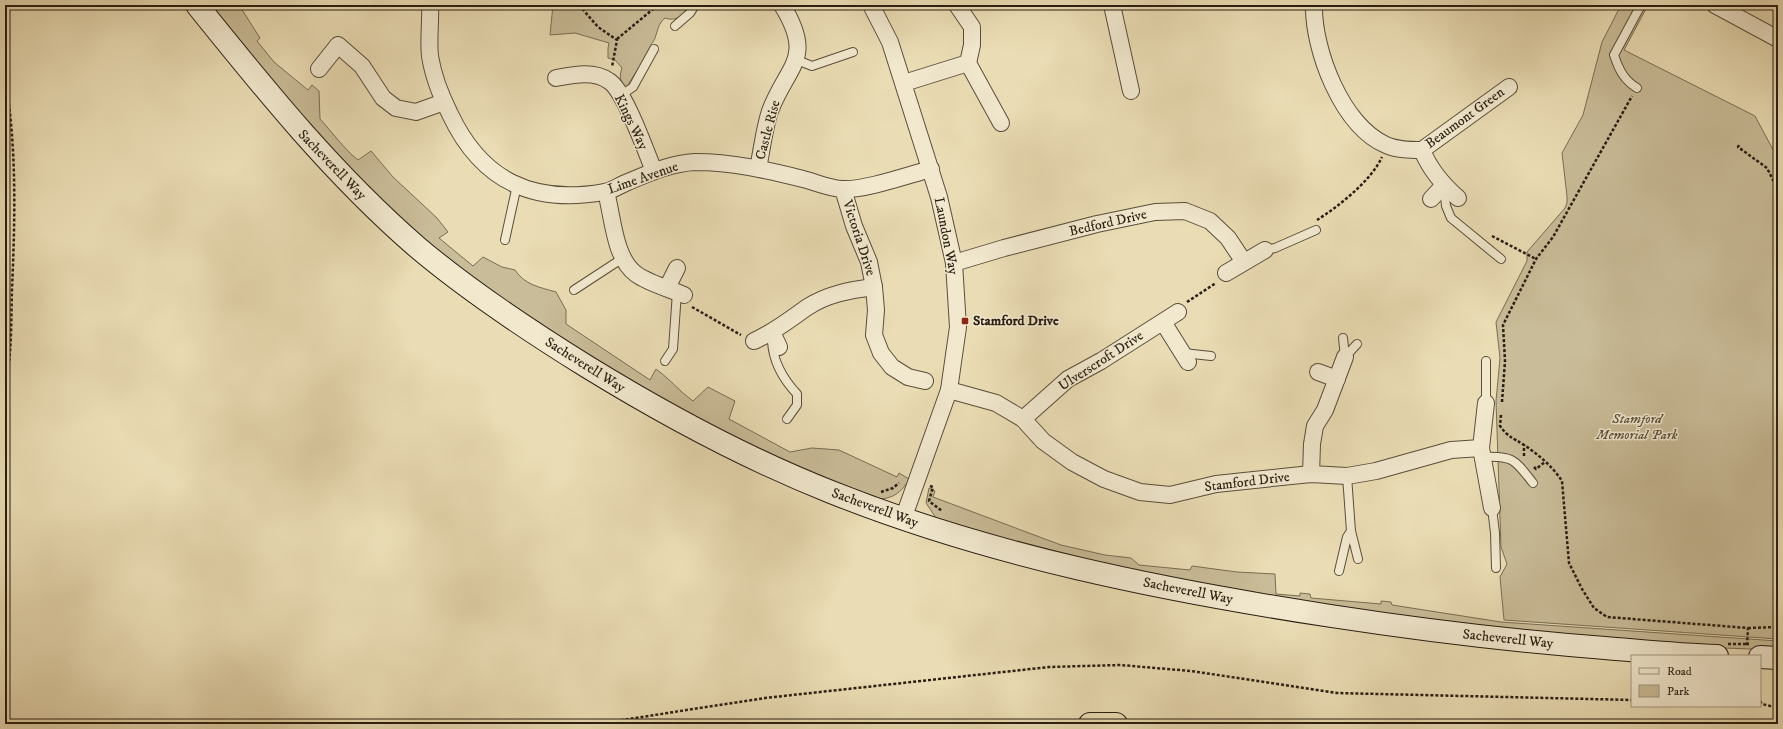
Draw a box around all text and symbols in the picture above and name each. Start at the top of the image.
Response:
street label: Beaumont Green [1422,83,1509,153]
street label: Kings Way [610,91,652,153]
street label: Castle Rise [751,98,785,162]
street label: Sacheverell Way [294,126,370,204]
street label: Lime Avenue [605,157,681,198]
street label: Laundon Way [930,196,962,277]
street label: Victoria Drive [838,197,880,278]
street label: Bedford Drive [1067,205,1149,241]
place label: Stamford Drive [973,312,1059,330]
marker: Stamford Drive [960,316,970,326]
street label: Ulverscroft Drive [1055,327,1147,395]
street label: Sacheverell Way [542,333,629,397]
park label: Stamford Memorial Park [1595,410,1678,444]
street label: Stamford Drive [1203,468,1291,496]
street label: Sacheverell Way [829,484,921,532]
street label: Sacheverell Way [1141,573,1235,609]
street label: Sacheverell Way [1462,625,1555,653]
legend [1631,655,1761,707]
text: Road [1667,664,1692,679]
text: Park [1667,684,1689,699]

